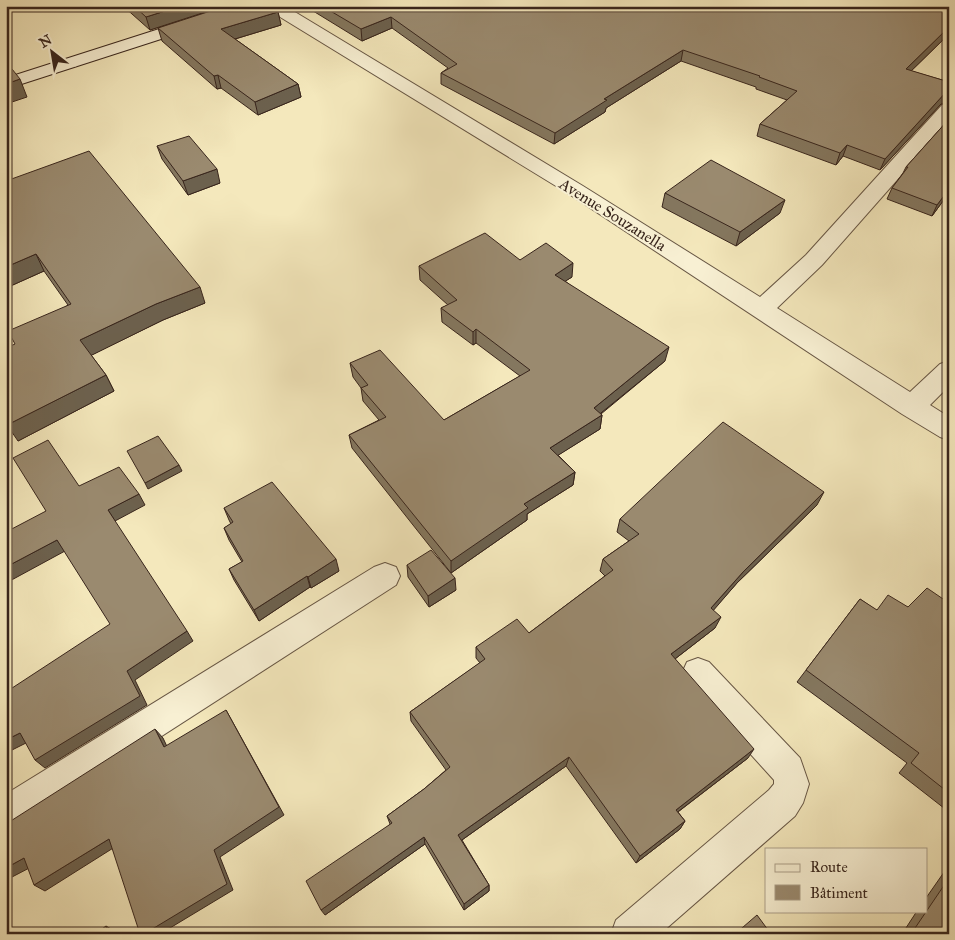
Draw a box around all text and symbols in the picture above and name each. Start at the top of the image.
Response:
north arrow [28,28,78,78]
text: N [36,31,55,52]
street label: Avenue Souzanella [555,173,670,255]
legend [765,848,928,912]
text: Route [810,858,848,876]
text: Bâtiment [810,884,869,902]

